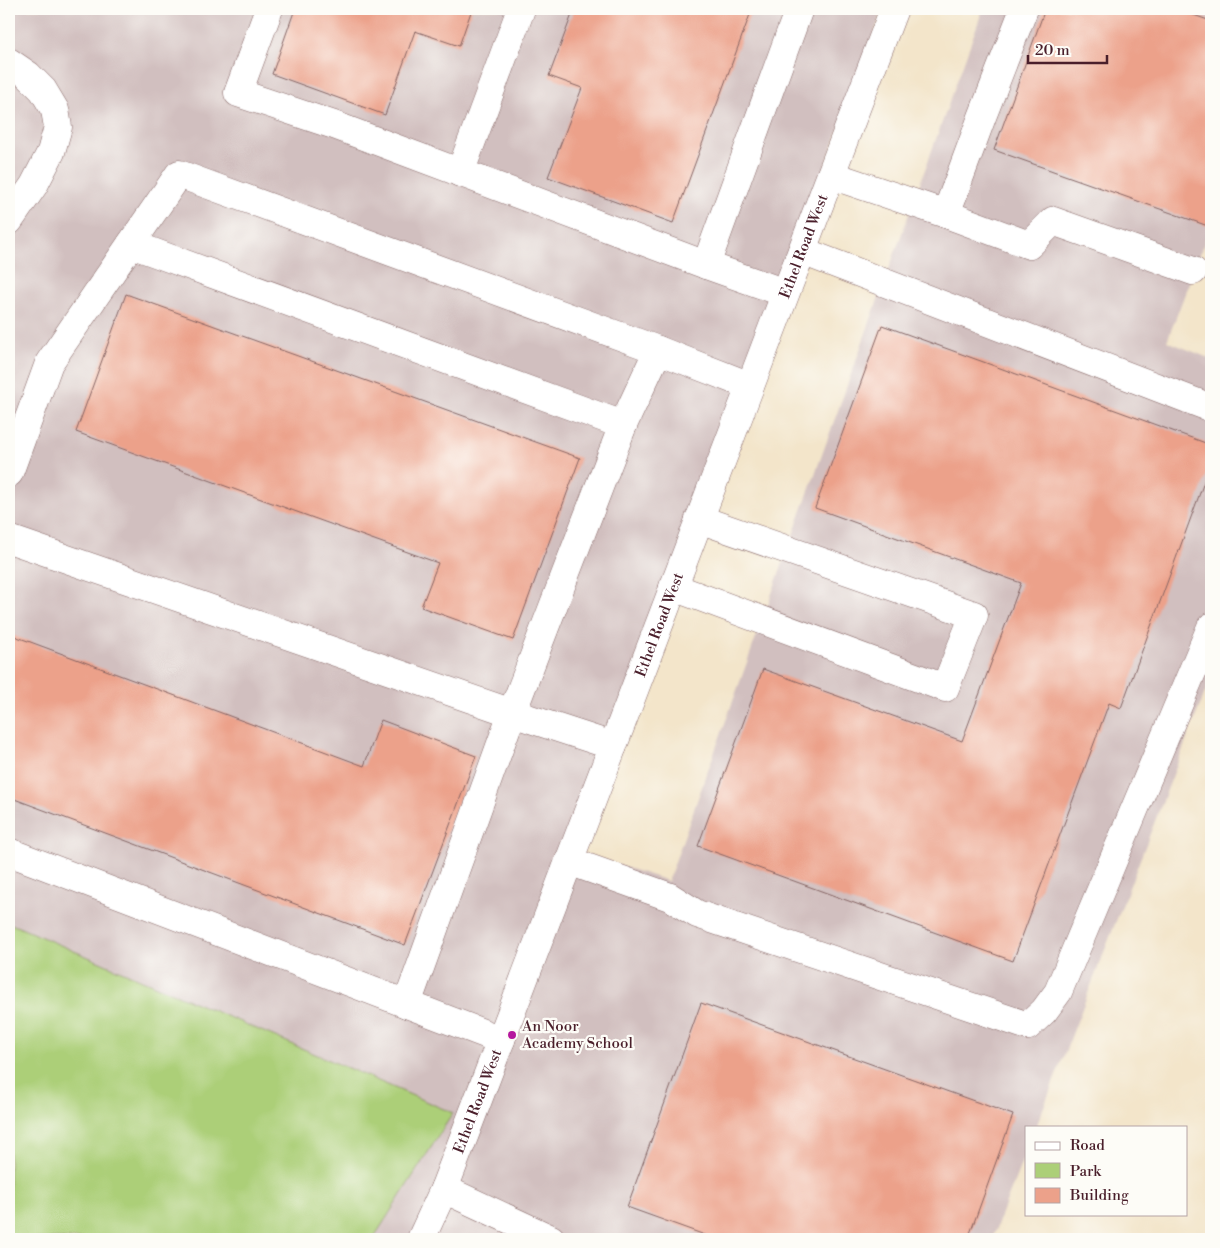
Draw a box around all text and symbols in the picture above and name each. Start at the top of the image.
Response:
scale bar [1028,32,1106,64]
text: 20 m [1035,41,1070,60]
street label: Ethel Road West [775,191,833,301]
street label: Ethel Road West [631,569,688,680]
place label: An Noor Academy School [521,1017,633,1053]
marker: An Noor Academy School [506,1029,518,1041]
street label: Ethel Road West [449,1046,507,1156]
legend [1025,1126,1188,1216]
text: Road [1070,1136,1105,1155]
text: Park [1070,1162,1102,1181]
text: Building [1069,1186,1129,1205]

